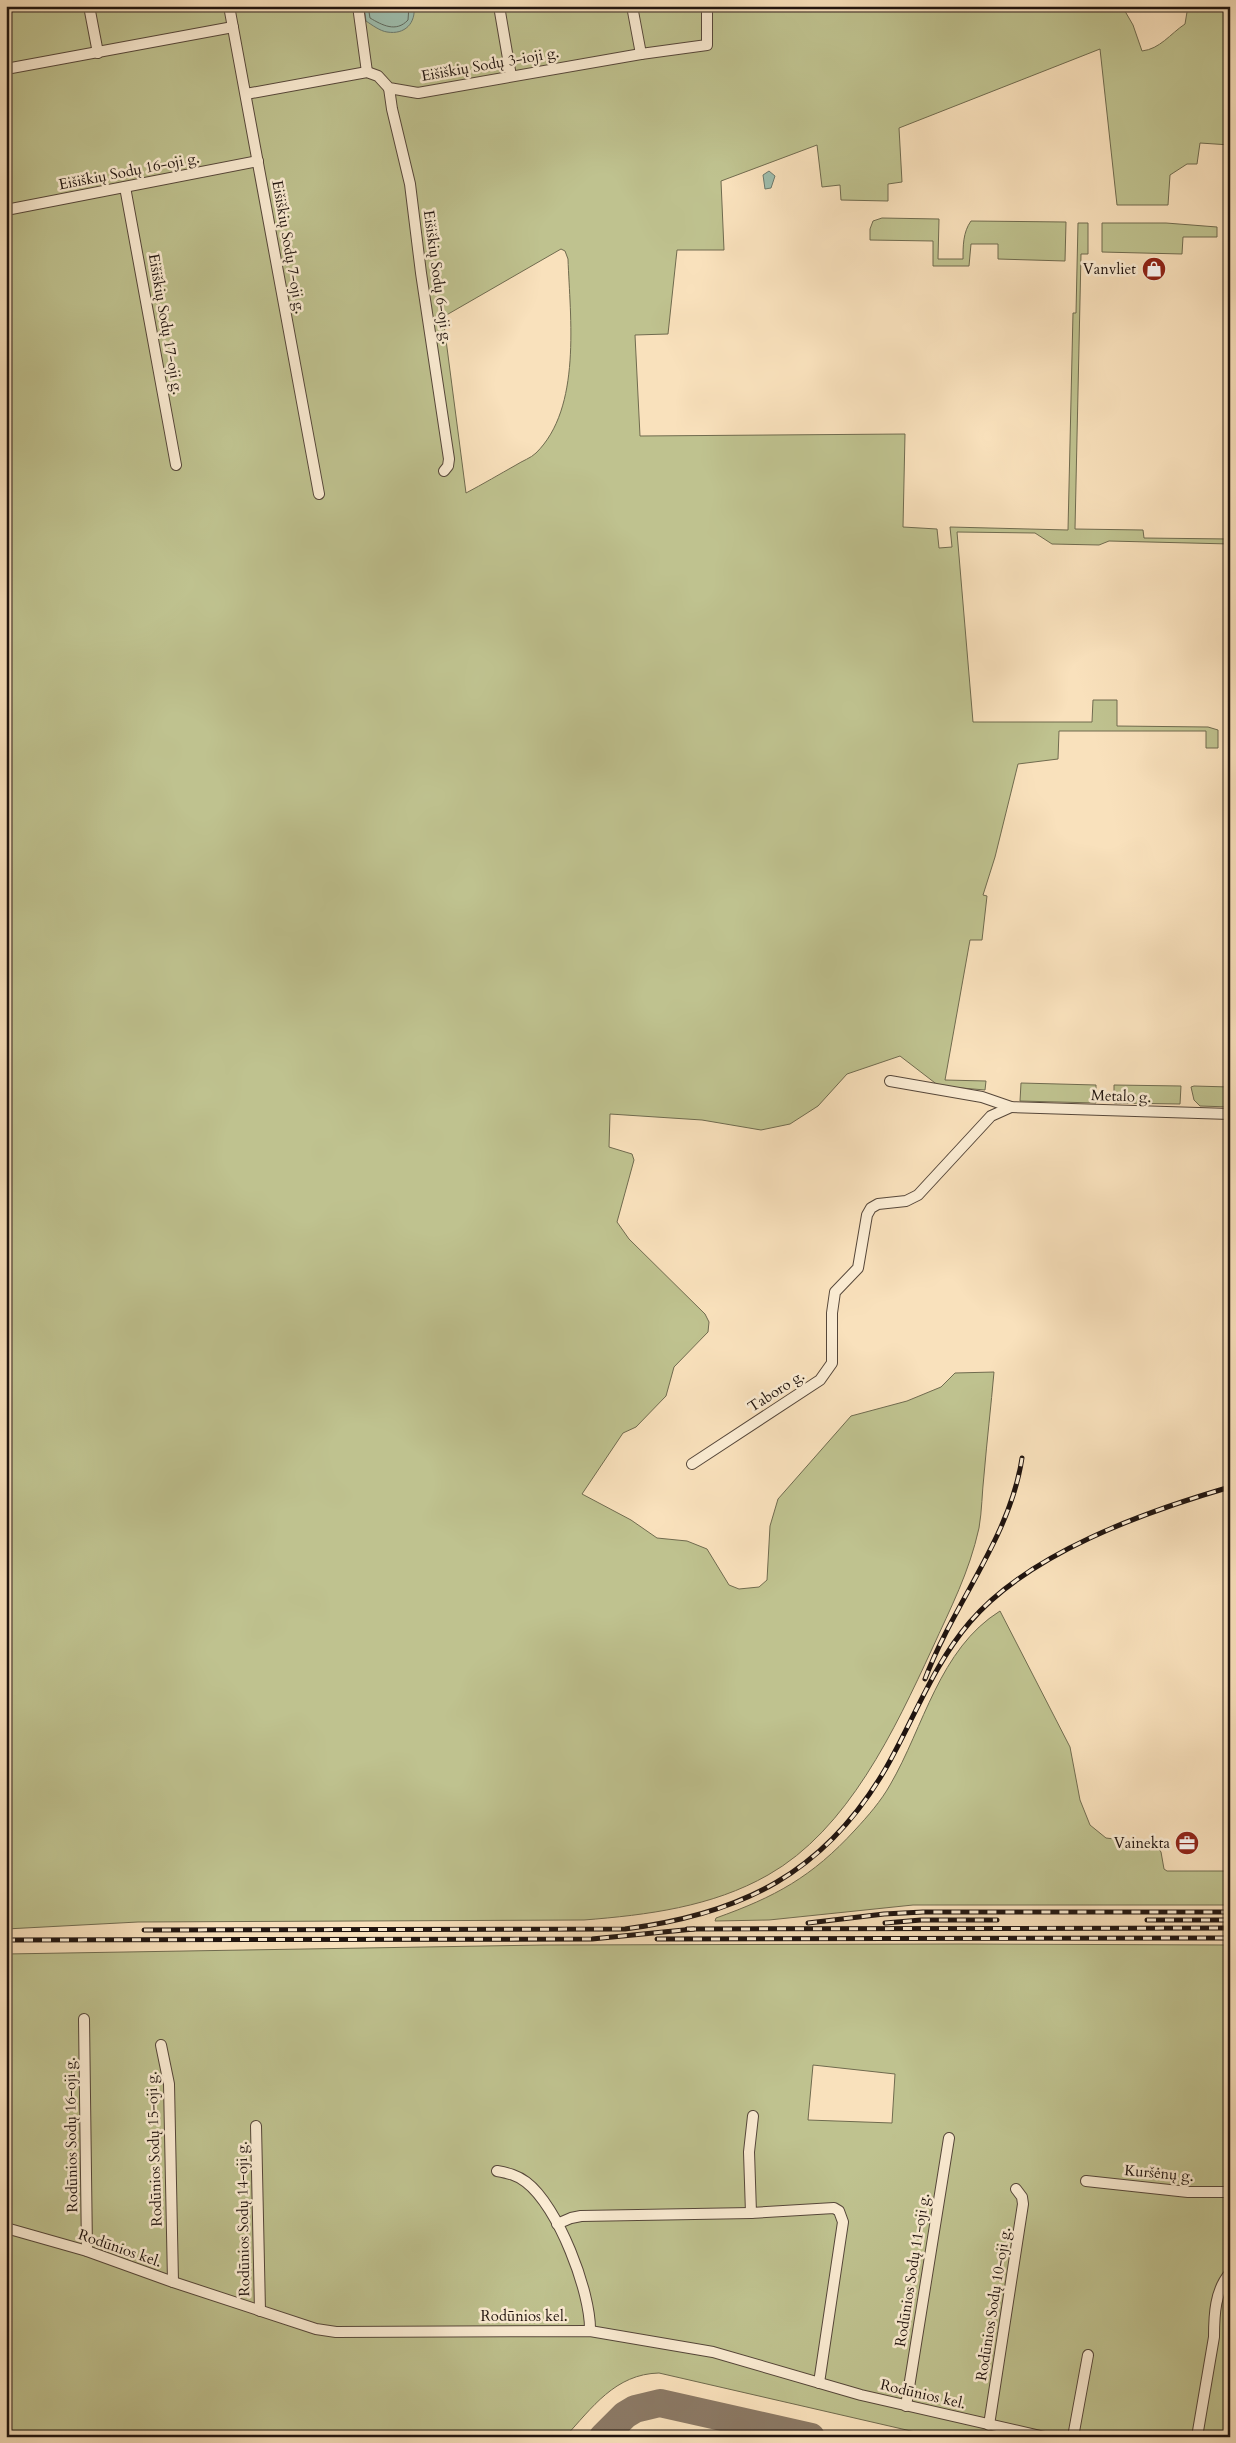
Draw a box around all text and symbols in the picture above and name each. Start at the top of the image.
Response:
street label: Eišiškių Sodų 3-ioji g. [420,42,560,86]
street label: Eišiškių Sodų 16-oji g. [57,148,201,194]
street label: Eišiškių Sodų 7-oji g. [267,179,311,315]
street label: Eišiškių Sodų 6-oji g. [419,209,457,345]
street label: Eišiškių Sodų 17-oji g. [144,252,188,396]
shop icon: Vanvliet [1141,256,1167,282]
place label: Vanvliet [1083,259,1136,279]
street label: Metalo g. [1090,1085,1152,1107]
street label: Taboro g. [744,1365,808,1417]
office icon: Vainekta [1174,1830,1200,1856]
place label: Vainekta [1114,1833,1171,1853]
street label: Rodūnios Sodų 16-oji g. [60,2057,82,2213]
street label: Rodūnios Sodų 15-oji g. [141,2071,167,2227]
street label: Rodūnios Sodų 14-oji g. [232,2141,254,2297]
street label: Kuršėnų g. [1123,2160,1195,2186]
street label: Rodūnios Sodų 11-oji g. [890,2192,934,2348]
street label: Rodūnios kel. [76,2224,164,2272]
street label: Rodūnios Sodų 10-oji g. [971,2226,1015,2382]
street label: Rodūnios kel. [480,2306,568,2326]
street label: Rodūnios kel. [878,2374,968,2414]

